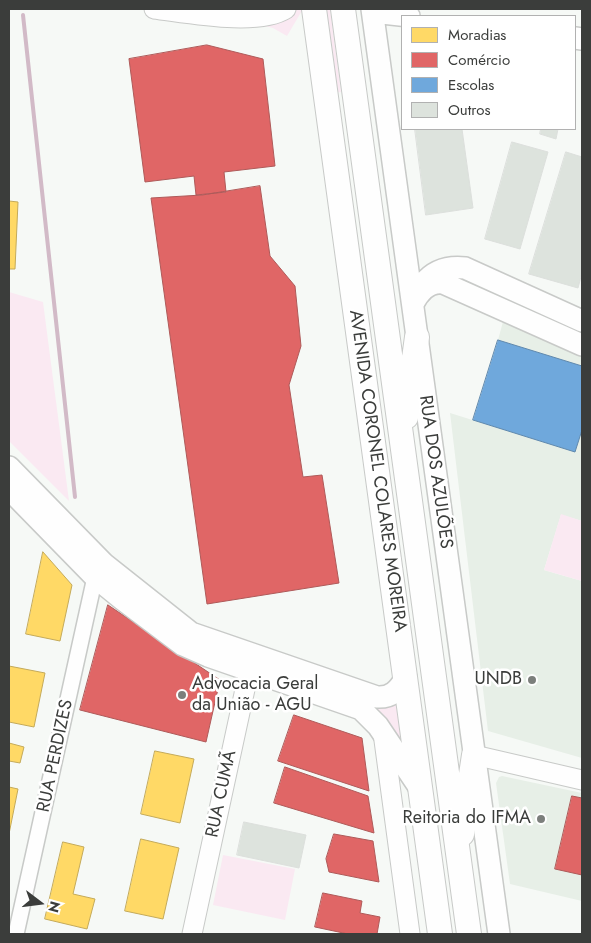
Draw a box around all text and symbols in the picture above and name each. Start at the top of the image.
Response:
legend [401,15,576,130]
text: Moradias [448,24,506,46]
text: Comércio [448,49,510,71]
text: Escolas [448,74,494,96]
text: Outros [448,99,490,121]
street label: AVENIDA CORONEL COLARES MOREIRA [344,309,410,633]
street label: RUA DOS AZULÕES [414,394,456,550]
place label: UNDB [474,669,522,691]
place label: Advocacia Geral da União - AGU [192,674,318,716]
marker: UNDB [526,674,538,686]
marker: Advocacia Geral da União - AGU [176,689,188,701]
street label: RUA PERDIZES [34,698,78,814]
street label: RUA CUMÃ [202,748,242,840]
place label: Reitoria do IFMA [403,808,531,830]
marker: Reitoria do IFMA [535,813,547,825]
north arrow [15,878,65,928]
text: N [43,899,66,915]

